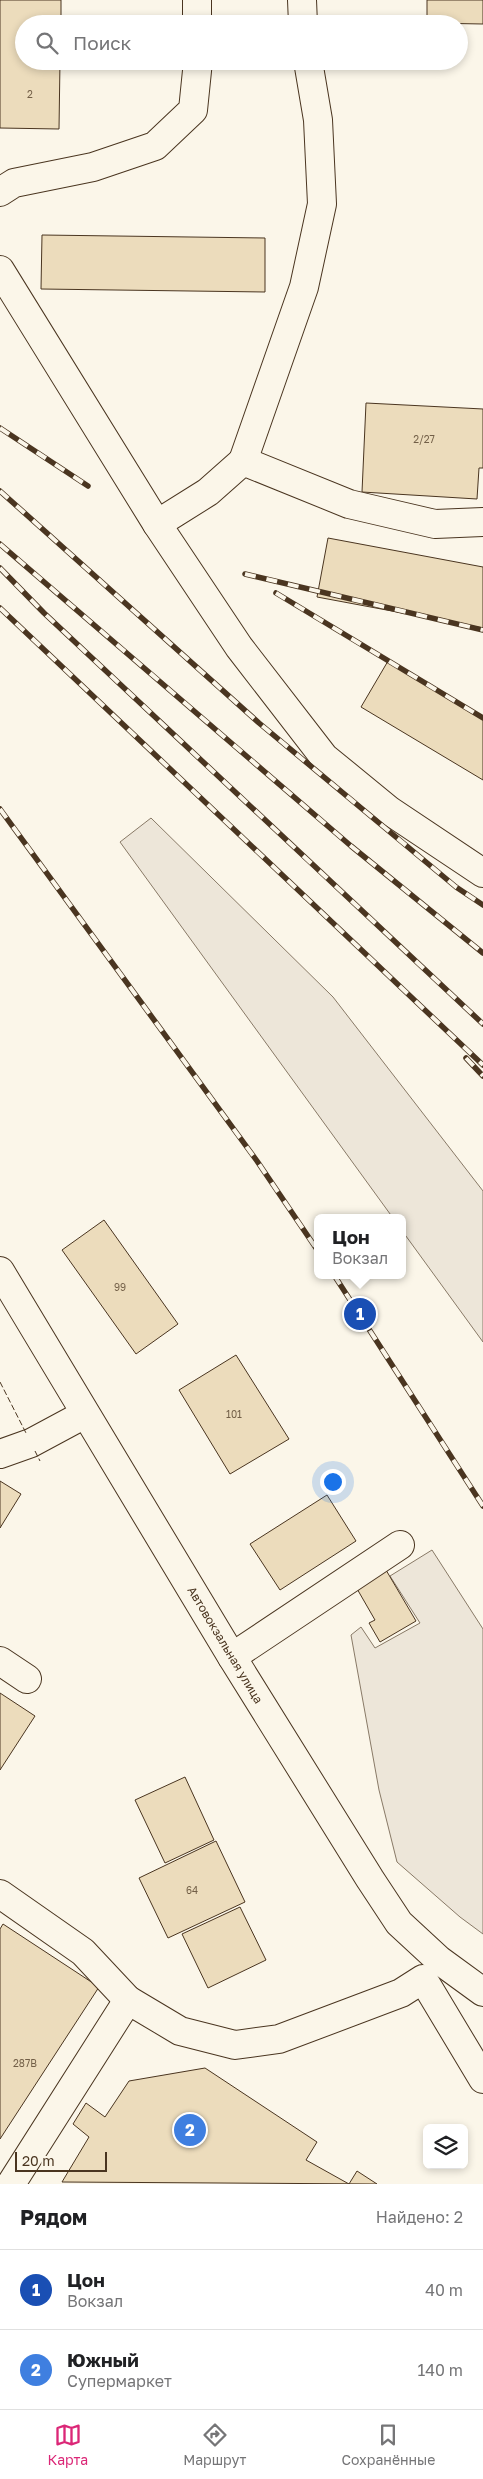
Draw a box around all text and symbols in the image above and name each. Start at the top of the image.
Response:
search box [15,15,468,70]
icon: search [33,29,61,57]
text: Поиск [73,31,132,54]
house number: 2 [27,88,33,100]
house number: 2/27 [413,433,435,445]
popup [314,1214,406,1279]
text: Цон [332,1225,370,1248]
text: Вокзал [332,1248,388,1268]
house number: 99 [114,1281,126,1293]
pin: 1 [344,1295,376,1333]
house number: 101 [226,1408,242,1420]
your location [320,1469,346,1495]
street label: Автовокзальная улица [185,1583,266,1706]
house number: 64 [186,1884,198,1896]
house number: 287В [13,2057,37,2069]
pin: 2 [174,2111,206,2149]
map controls [423,2124,468,2169]
button: layers [423,2124,468,2169]
scale bar [15,2149,108,2172]
text: 20 m [22,2152,55,2169]
text: Рядом [20,2204,87,2230]
text: Найдено: 2 [376,2207,463,2227]
text: Цон [67,2268,105,2291]
text: 1 [32,2280,40,2300]
text: 40 m [425,2280,463,2300]
text: Вокзал [67,2291,123,2311]
text: Южный [67,2348,139,2371]
text: 2 [31,2360,41,2380]
text: 140 m [417,2360,463,2380]
text: Супермаркет [67,2371,172,2391]
tab: Карта [48,2421,88,2468]
tab: Маршрут [183,2421,246,2468]
tab: Сохранённые [341,2421,435,2468]

